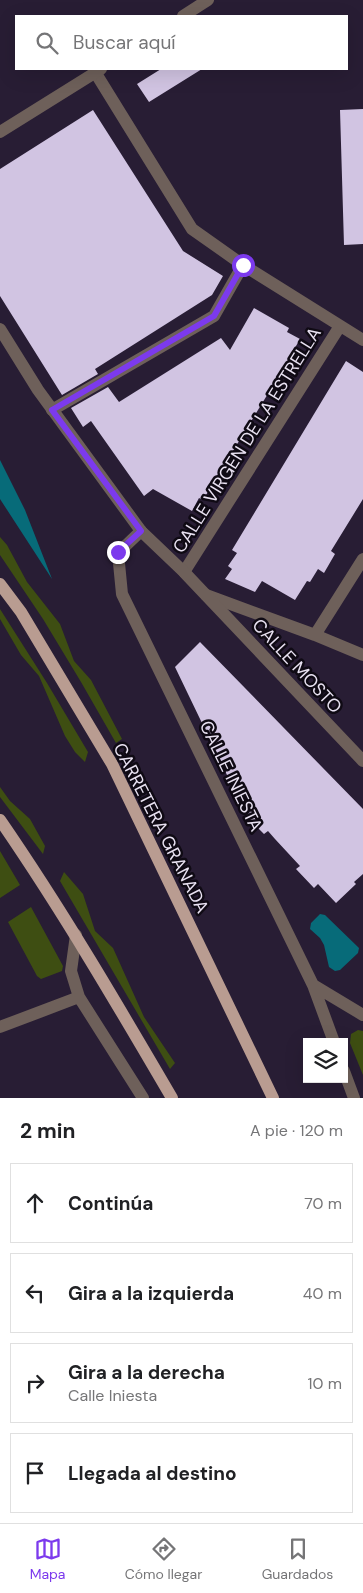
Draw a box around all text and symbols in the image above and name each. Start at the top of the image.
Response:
search box [15,15,348,70]
icon: search [33,29,61,57]
text: Buscar aquí [73,30,176,55]
route start [232,254,255,277]
street label: CALLE VIRGEN DE LA ESTRELLA [167,322,327,558]
route end [107,541,130,564]
street label: CALLE MOSTO [247,614,347,719]
street label: CALLE INIESTA [194,717,268,835]
street label: CARRETERA GRANADA [108,739,214,917]
map controls [303,1038,348,1083]
button: layers [303,1038,348,1083]
text: 2 min [20,1117,76,1145]
text: A pie · 120 m [250,1120,343,1141]
icon: ahead [21,1189,49,1217]
text: Continúa [68,1191,153,1216]
text: 70 m [304,1193,342,1214]
icon: left [21,1279,49,1307]
text: Gira a la izquierda [68,1281,234,1306]
text: 40 m [303,1283,342,1304]
text: Gira a la derecha [68,1360,225,1385]
icon: right [21,1369,49,1397]
text: 10 m [308,1373,342,1394]
text: Calle Iniesta [68,1385,157,1406]
icon: arrive [21,1459,49,1487]
text: Llegada al destino [68,1461,237,1486]
tab: Mapa [30,1535,65,1583]
tab: Cómo llegar [125,1535,202,1583]
tab: Guardados [262,1535,333,1583]

